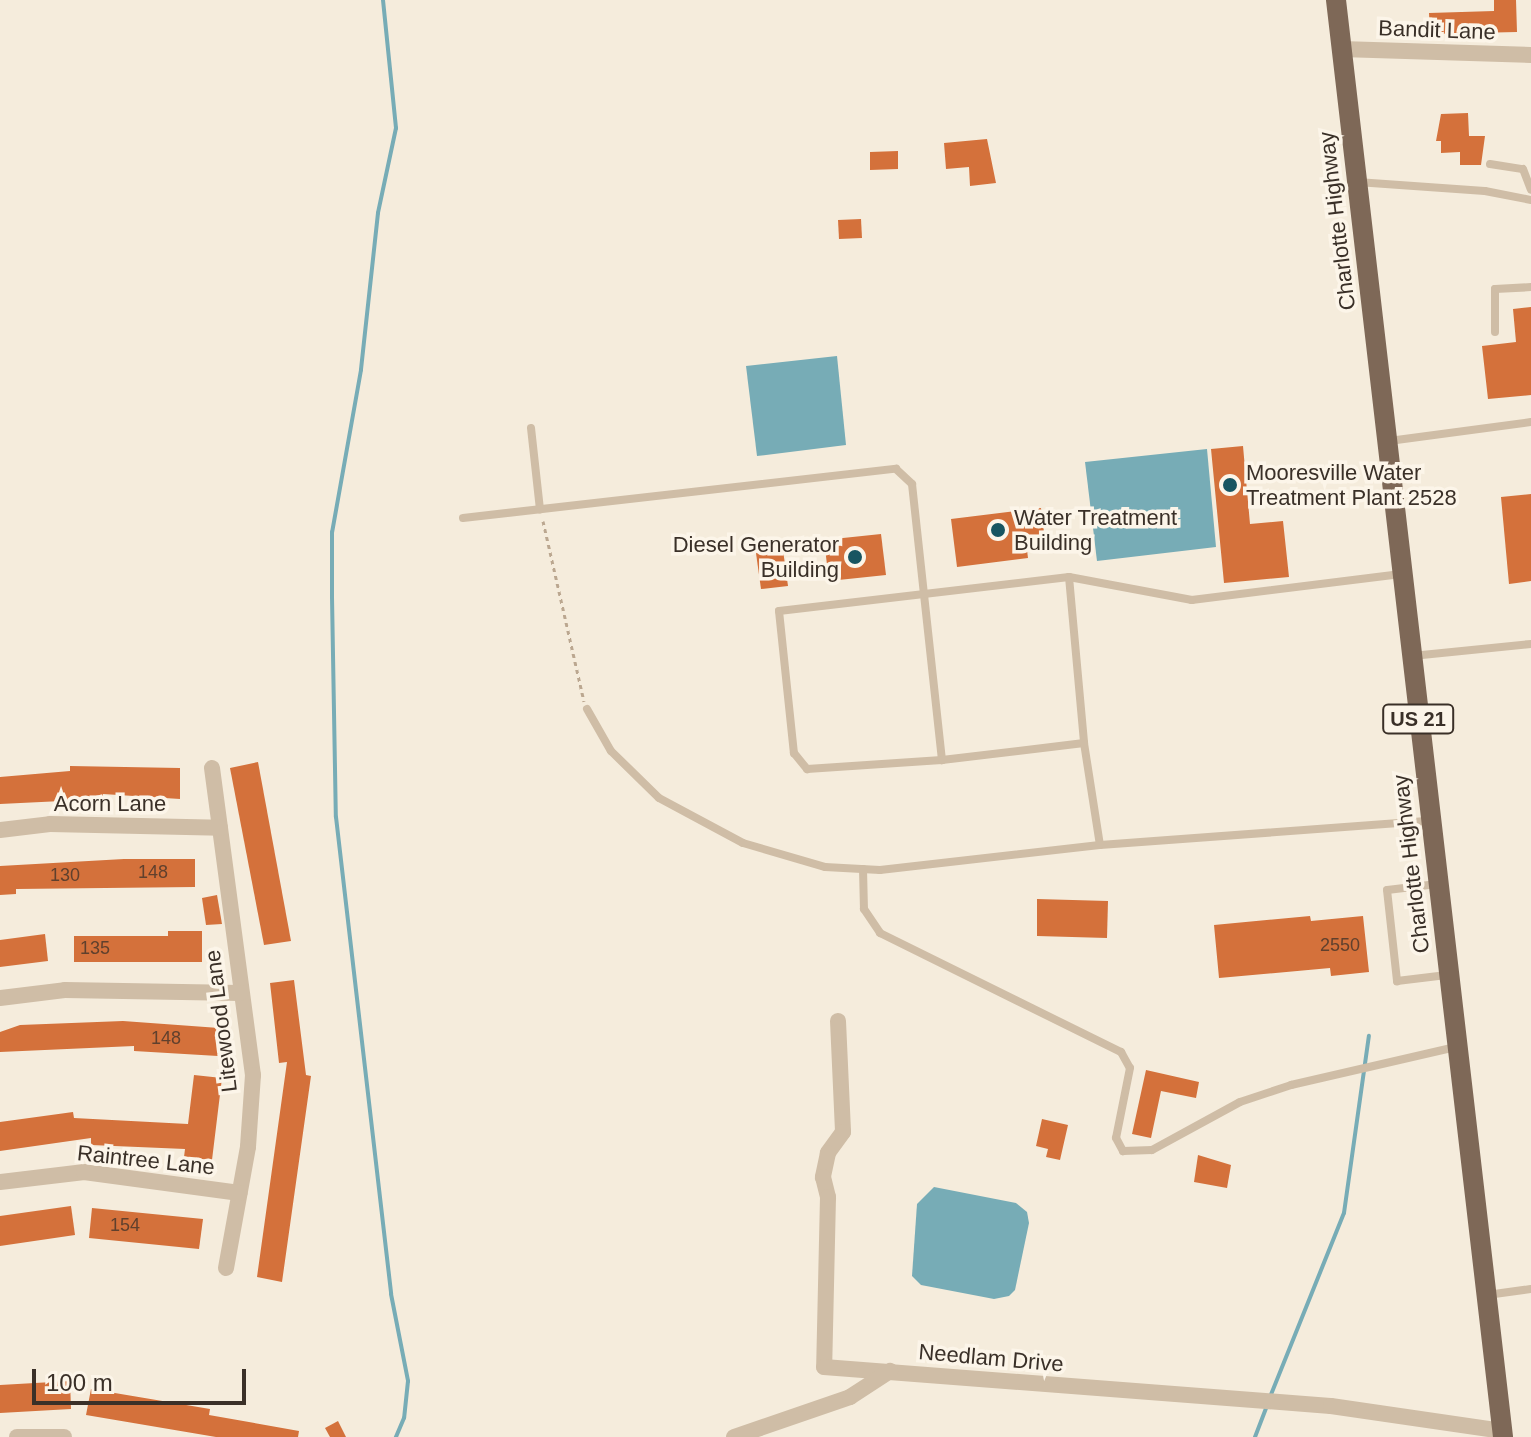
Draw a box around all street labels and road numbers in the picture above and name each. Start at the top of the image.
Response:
street label: Bandit Lane [1378,15,1496,45]
street label: Charlotte Highway [1313,130,1361,312]
road number: US 21 [1382,703,1454,735]
street label: Charlotte Highway [1387,773,1435,955]
street label: Acorn Lane [54,791,166,817]
street label: Litewood Lane [199,948,243,1094]
street label: Raintree Lane [76,1140,216,1180]
street label: Needlam Drive [917,1339,1065,1377]

